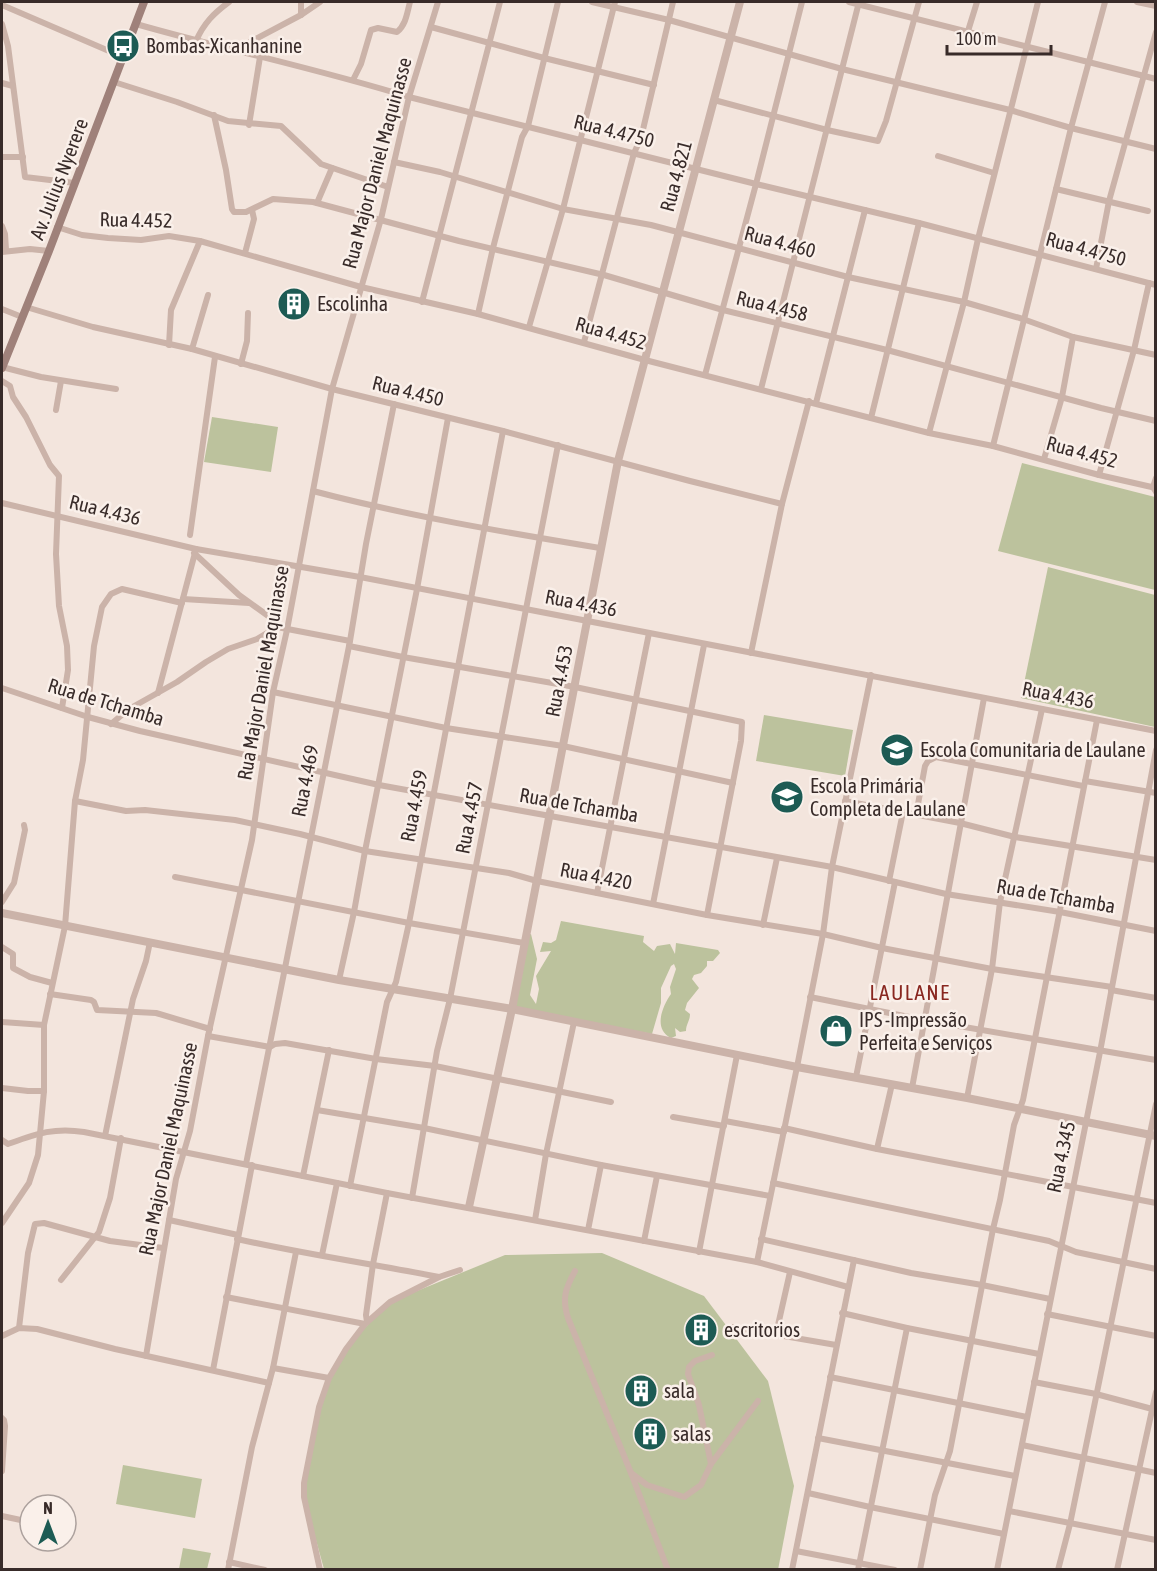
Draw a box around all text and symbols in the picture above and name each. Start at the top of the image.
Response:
scale bar [947,18,1050,56]
bus stop icon: Bombas-Xicanhanine [105,28,141,64]
text: 100 m [956,28,997,49]
place label: Bombas-Xicanhanine [146,34,302,57]
street label: Rua Major Daniel Maquinasse [337,55,416,271]
street label: Rua 4.4750 [571,109,657,152]
street label: Av. Julius Nyerere [25,115,92,243]
street label: Rua 4.821 [655,138,696,214]
street label: Rua 4.452 [99,207,173,232]
street label: Rua 4.460 [742,221,818,262]
street label: Rua 4.4750 [1043,227,1129,270]
building icon: Escolinha [276,286,312,322]
street label: Rua 4.458 [734,286,810,325]
place label: Escolinha [317,292,388,315]
street label: Rua 4.452 [573,311,649,354]
street label: Rua 4.450 [370,371,446,410]
street label: Rua 4.452 [1044,431,1120,472]
street label: Rua 4.436 [67,490,143,529]
street label: Rua Major Daniel Maquinasse [232,564,293,782]
street label: Rua 4.436 [543,584,619,621]
street label: Rua 4.453 [540,643,577,719]
street label: Rua de Tchamba [45,673,167,730]
street label: Rua 4.436 [1020,676,1096,713]
school or university icon: Escola Comunitaria de Laulane [879,732,915,768]
place label: Escola Comunitaria de Laulane [920,738,1145,761]
street label: Rua 4.469 [286,743,323,819]
street label: Rua 4.459 [395,768,432,844]
place label: Escola Primária Completa de Laulane [810,774,966,820]
school or university icon: Escola Primária Completa de Laulane [769,779,805,815]
street label: Rua 4.457 [450,780,487,856]
street label: Rua de Tchamba [518,783,640,826]
street label: Rua 4.420 [558,857,634,894]
street label: Rua de Tchamba [995,874,1117,917]
district label: LAULANE [869,980,951,1004]
place label: IPS -Impressão Perfeita e Serviços [859,1008,992,1054]
shop icon: IPS -Impressão Perfeita e Serviços [818,1013,854,1049]
street label: Rua Major Daniel Maquinasse [134,1040,201,1258]
street label: Rua 4.345 [1042,1119,1079,1195]
building icon: escritorios [683,1312,719,1348]
place label: escritorios [724,1318,800,1341]
building icon: sala [623,1373,659,1409]
place label: sala [664,1379,695,1402]
building icon: salas [632,1416,668,1452]
place label: salas [673,1422,711,1445]
north arrow [18,1493,78,1553]
text: N [43,1499,53,1517]

